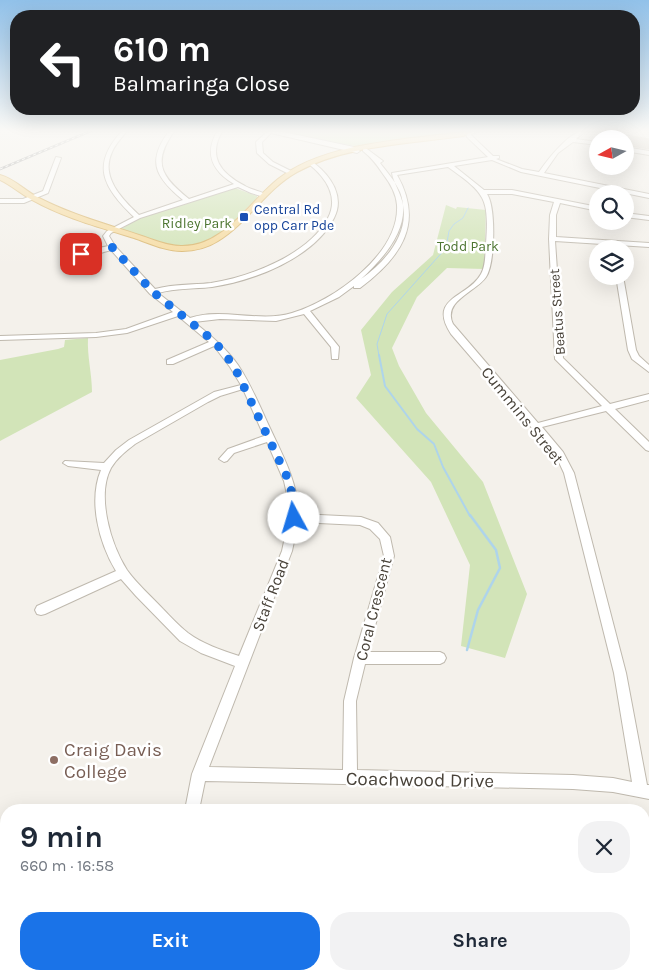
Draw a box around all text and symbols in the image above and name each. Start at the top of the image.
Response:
text: 610 m [113,29,211,70]
icon: left [30,30,95,95]
text: Balmaringa Close [113,71,290,97]
north arrow [589,130,634,175]
map controls [589,130,634,285]
button: search [589,185,634,230]
place label: Central Rd opp Carr Pde [254,201,334,234]
marker: Central Rd opp Carr Pde [238,211,250,223]
park label: Ridley Park [162,215,232,232]
pin [60,233,102,275]
park label: Todd Park [437,238,499,255]
icon: arrive [67,240,95,268]
button: layers [589,240,634,285]
street label: Beatus Street [546,268,569,356]
street label: Cummins Street [477,363,568,468]
position arrow [267,491,319,543]
street label: Coral Crescent [351,555,396,663]
street label: Staff Road [248,556,293,634]
place label: Craig Davis College [64,739,162,783]
marker: Craig Davis College [48,754,60,766]
street label: Coachwood Drive [346,768,494,792]
text: 9 min [20,819,103,855]
button: close [578,821,630,873]
text: 660 m · 16:58 [20,856,114,875]
button: Exit [20,912,320,970]
button: Share [330,912,630,970]

